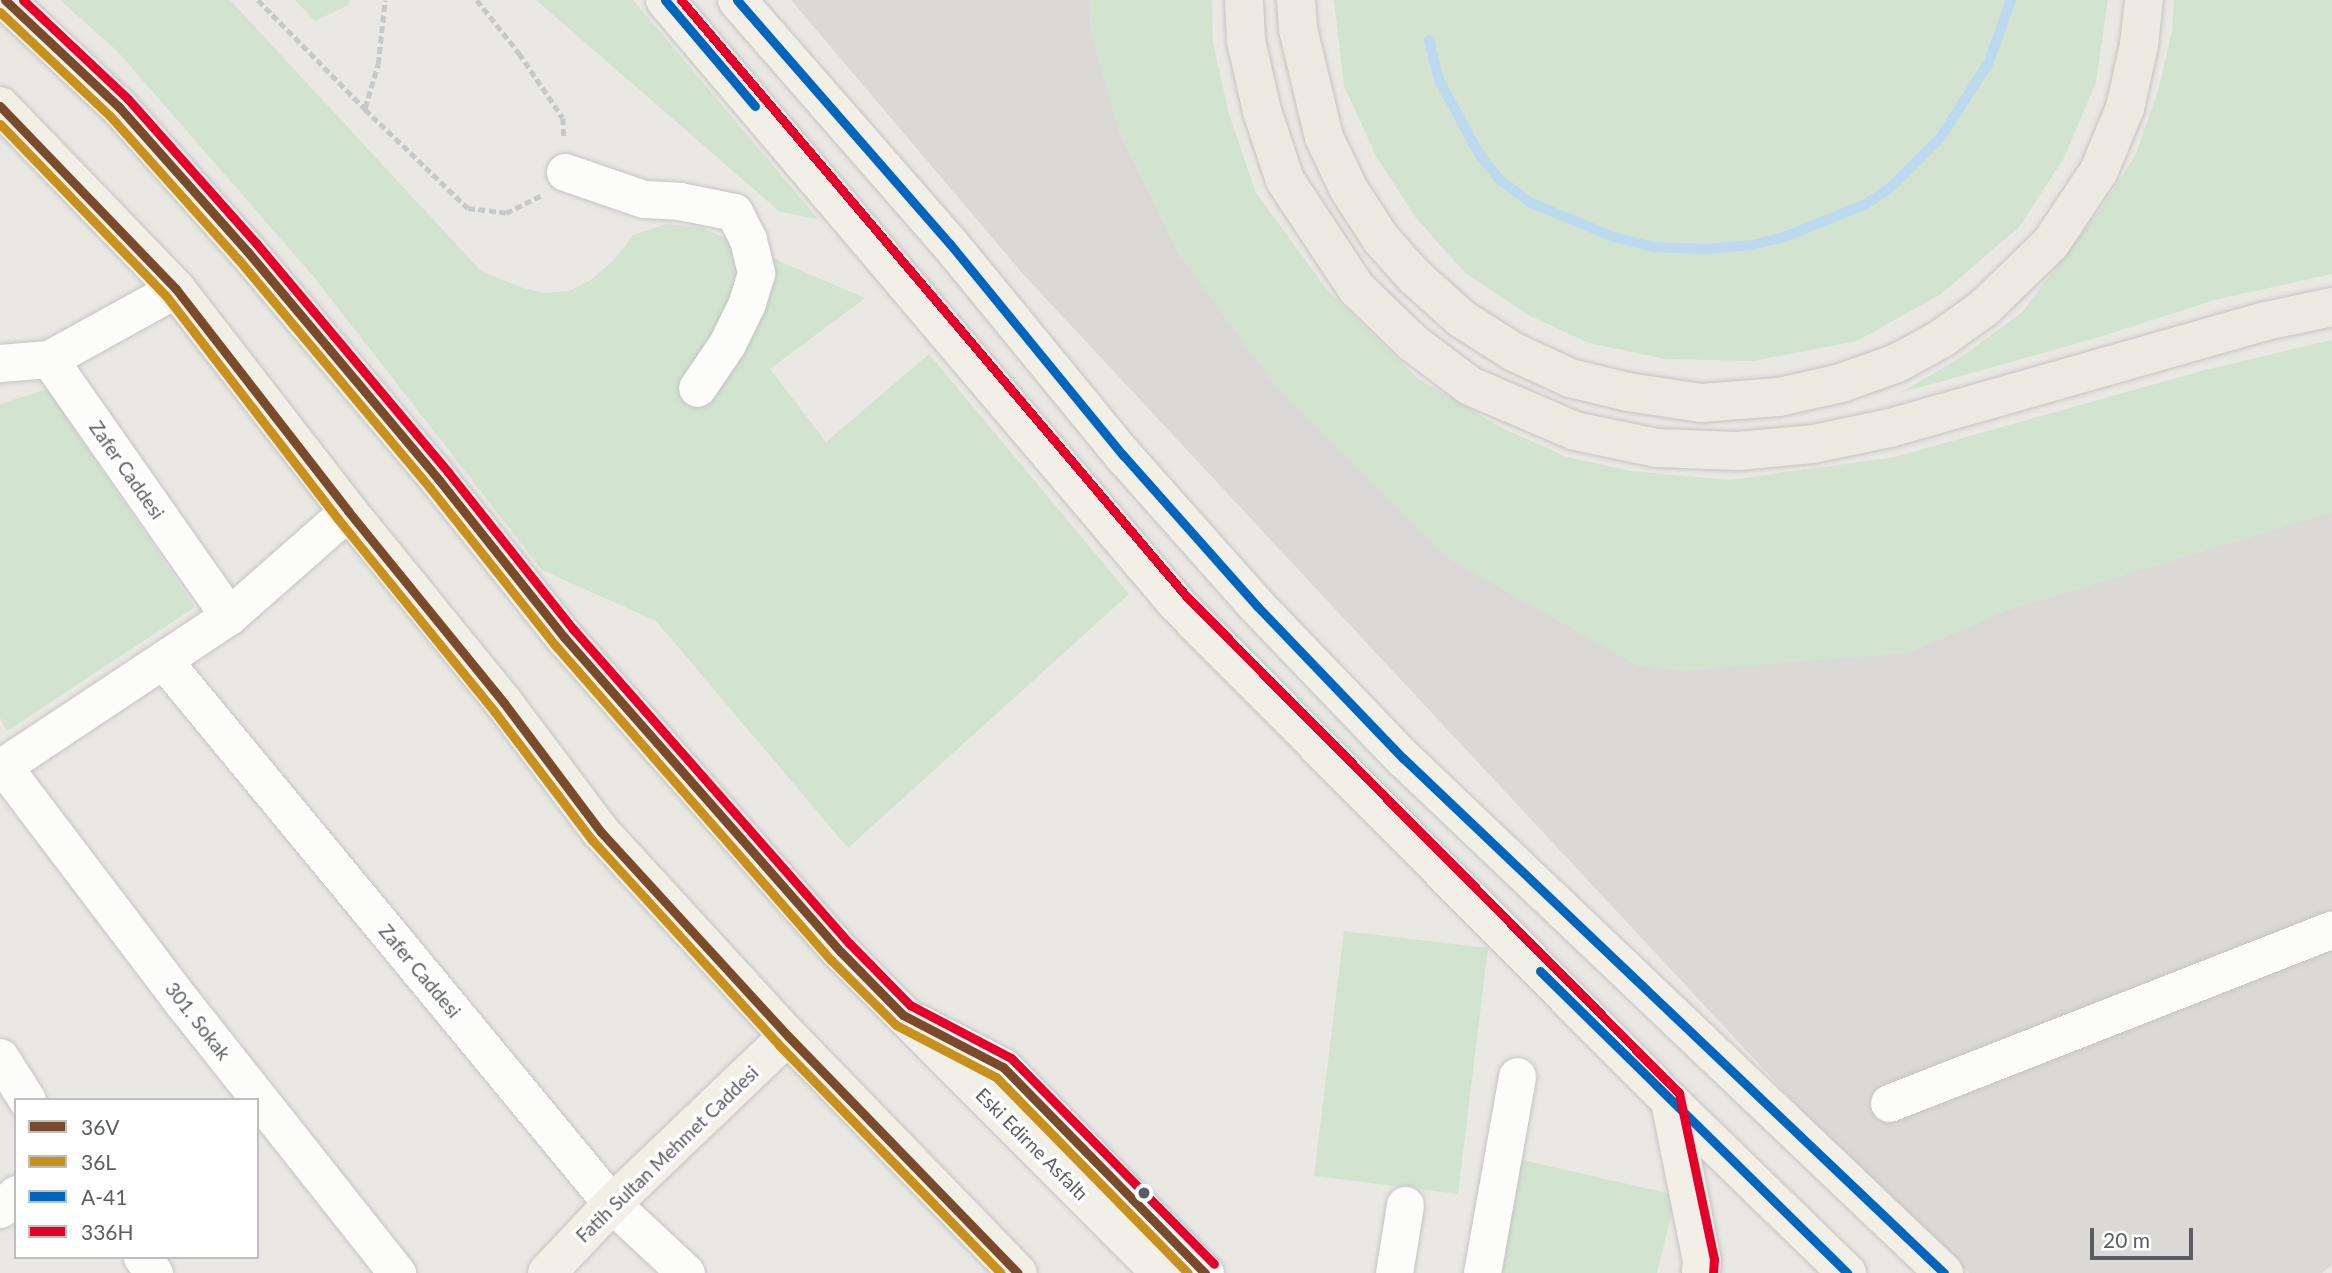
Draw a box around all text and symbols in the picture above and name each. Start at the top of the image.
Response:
street label: Zafer Caddesi [85,416,169,524]
street label: Zafer Caddesi [374,920,466,1022]
street label: 301. Sokak [161,978,235,1064]
street label: Fatih Sultan Mehmet Caddesi [571,1061,763,1247]
street label: Eski Edirne Asfaltı [971,1083,1093,1205]
legend [14,1098,259,1259]
text: 36V [81,1114,120,1139]
text: 36L [81,1149,116,1174]
text: A-41 [81,1184,127,1209]
unlabelled marker [1137,1186,1151,1200]
scale bar [2094,1214,2197,1258]
text: 336H [81,1219,134,1244]
text: 20 m [2103,1227,2150,1252]

